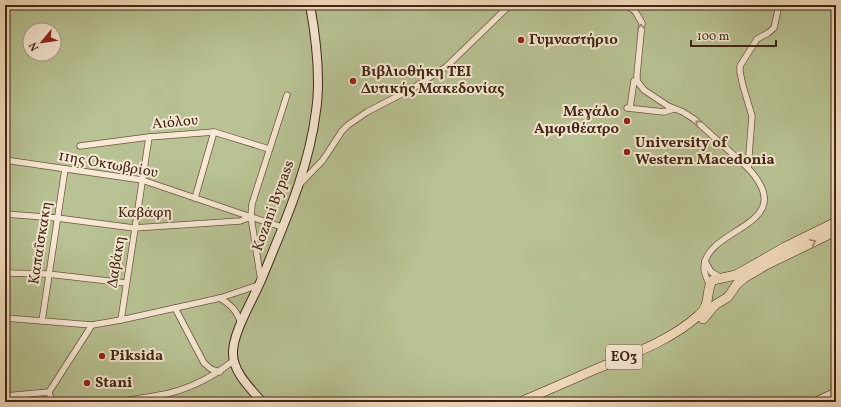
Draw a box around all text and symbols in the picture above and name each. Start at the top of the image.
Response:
north arrow [22,22,62,62]
scale bar [691,22,776,48]
one-way arrow [637,24,646,30]
text: 100 m [697,29,730,45]
place label: Γυμναστήριο [529,30,618,51]
marker: Γυμναστήριο [516,35,526,45]
text: N [26,39,43,53]
place label: Βιβλιοθήκη ΤΕΙ Δυτικής Μακεδονίας [361,62,504,100]
marker: Βιβλιοθήκη ΤΕΙ Δυτικής Μακεδονίας [348,76,358,86]
place label: Μεγάλο Αμφιθέατρο [534,102,619,140]
street label: Αιόλου [151,111,199,135]
marker: Μεγάλο Αμφιθέατρο [622,116,632,126]
one-way arrow [696,121,703,128]
place label: University of Western Macedonia [635,133,775,171]
street label: 11ης Οκτωβρίου [56,146,160,184]
marker: University of Western Macedonia [622,147,632,157]
street label: Kozani Bypass [248,158,300,254]
street label: Καπαΐσκακη [24,200,58,286]
street label: Καβάφη [118,203,172,224]
street label: Δαβάκη [103,234,131,290]
one-way arrow [809,239,816,247]
road number: ΕΟ3 [606,345,642,369]
place label: Piksida [110,346,163,367]
marker: Piksida [97,351,107,361]
place label: Stani [95,373,132,394]
marker: Stani [82,378,92,388]

